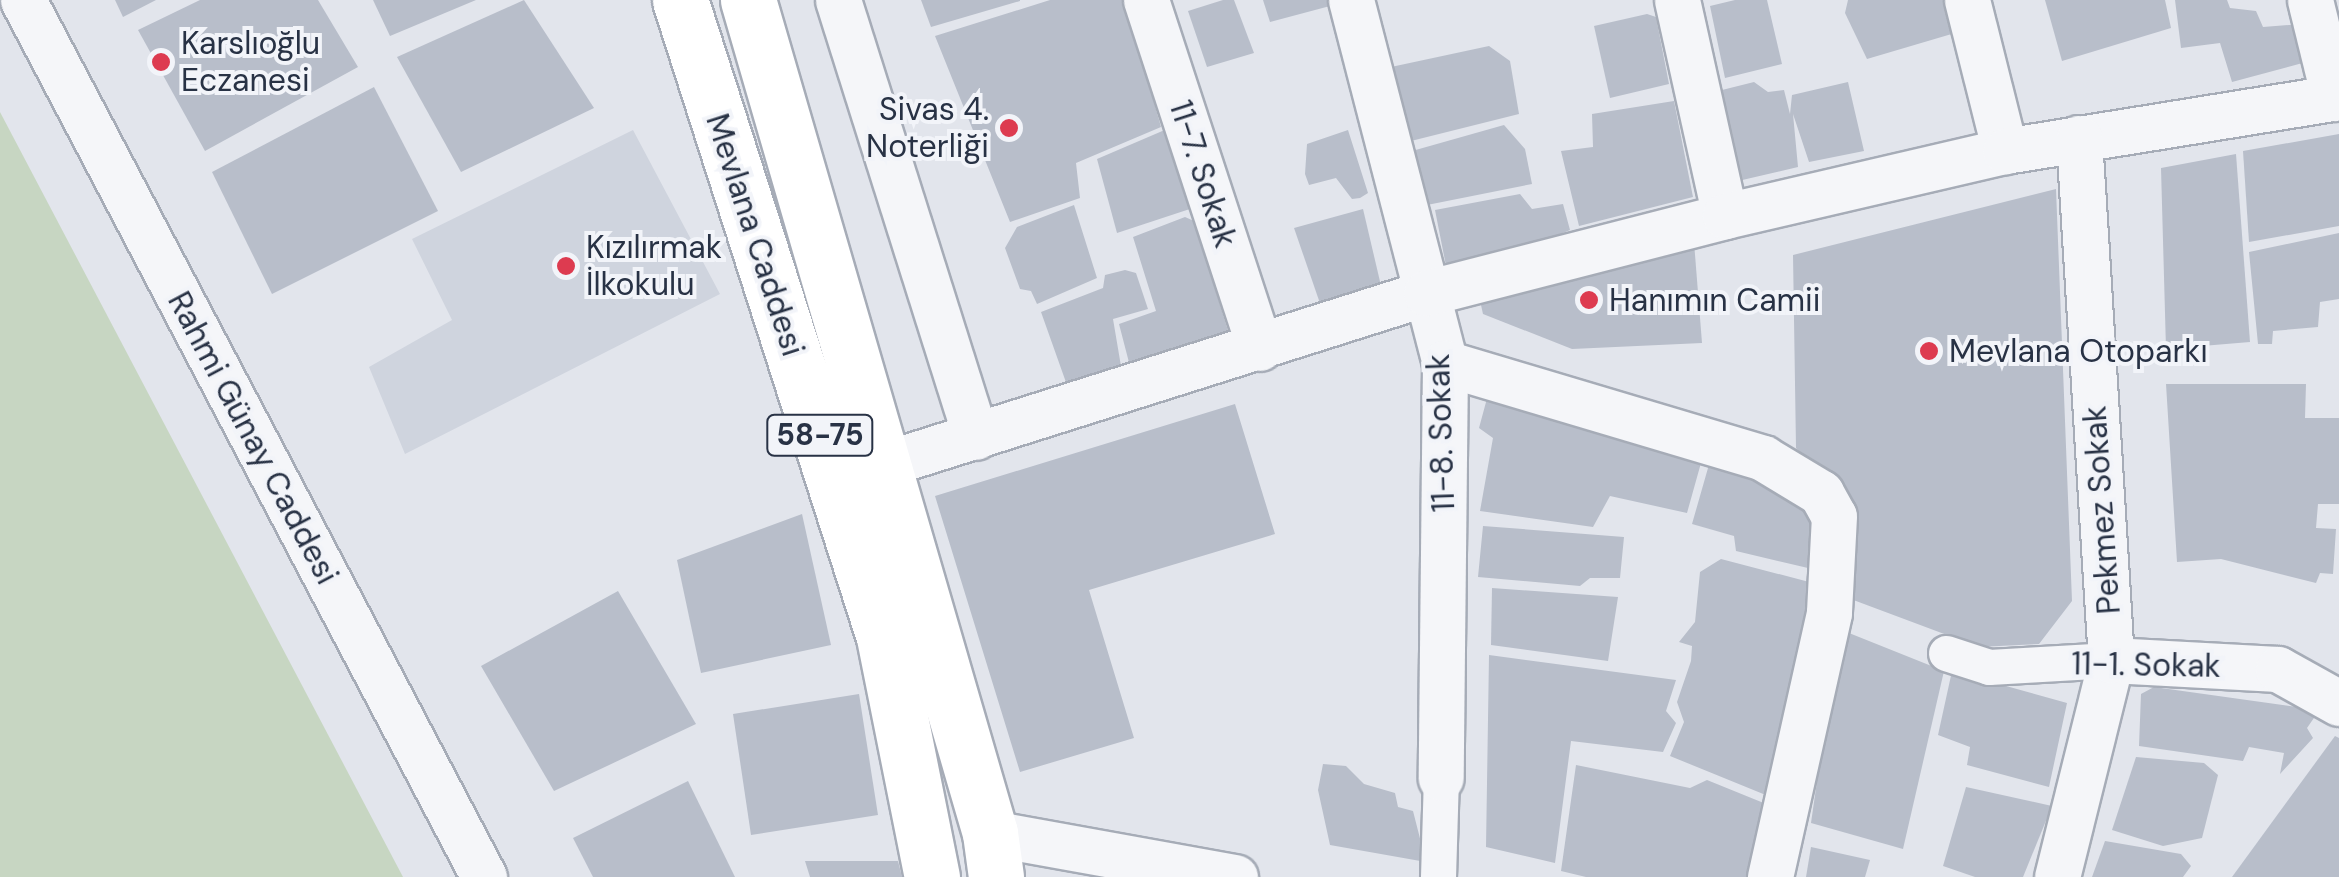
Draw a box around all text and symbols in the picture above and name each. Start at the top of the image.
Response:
place label: Karslıoğlu Eczanesi [181,25,320,100]
marker: Karslıoğlu Eczanesi [150,51,172,73]
place label: Sivas 4. Noterliği [866,91,989,166]
street label: 11-7. Sokak [1161,96,1245,252]
street label: Mevlana Caddesi [698,109,812,361]
marker: Sivas 4. Noterliği [998,117,1020,139]
place label: Kızılırmak İlkokulu [586,229,722,304]
marker: Kızılırmak İlkokulu [555,255,577,277]
place label: Hanımın Camii [1609,281,1820,319]
street label: Rahmi Günay Caddesi [160,285,346,591]
marker: Hanımın Camii [1578,289,1600,311]
place label: Mevlana Otoparkı [1949,332,2208,370]
marker: Mevlana Otoparkı [1918,340,1940,362]
street label: 11-8. Sokak [1419,353,1463,513]
street label: Pekmez Sokak [2076,404,2128,616]
road number: 58-75 [765,410,875,460]
street label: 11-1. Sokak [2071,645,2221,685]

